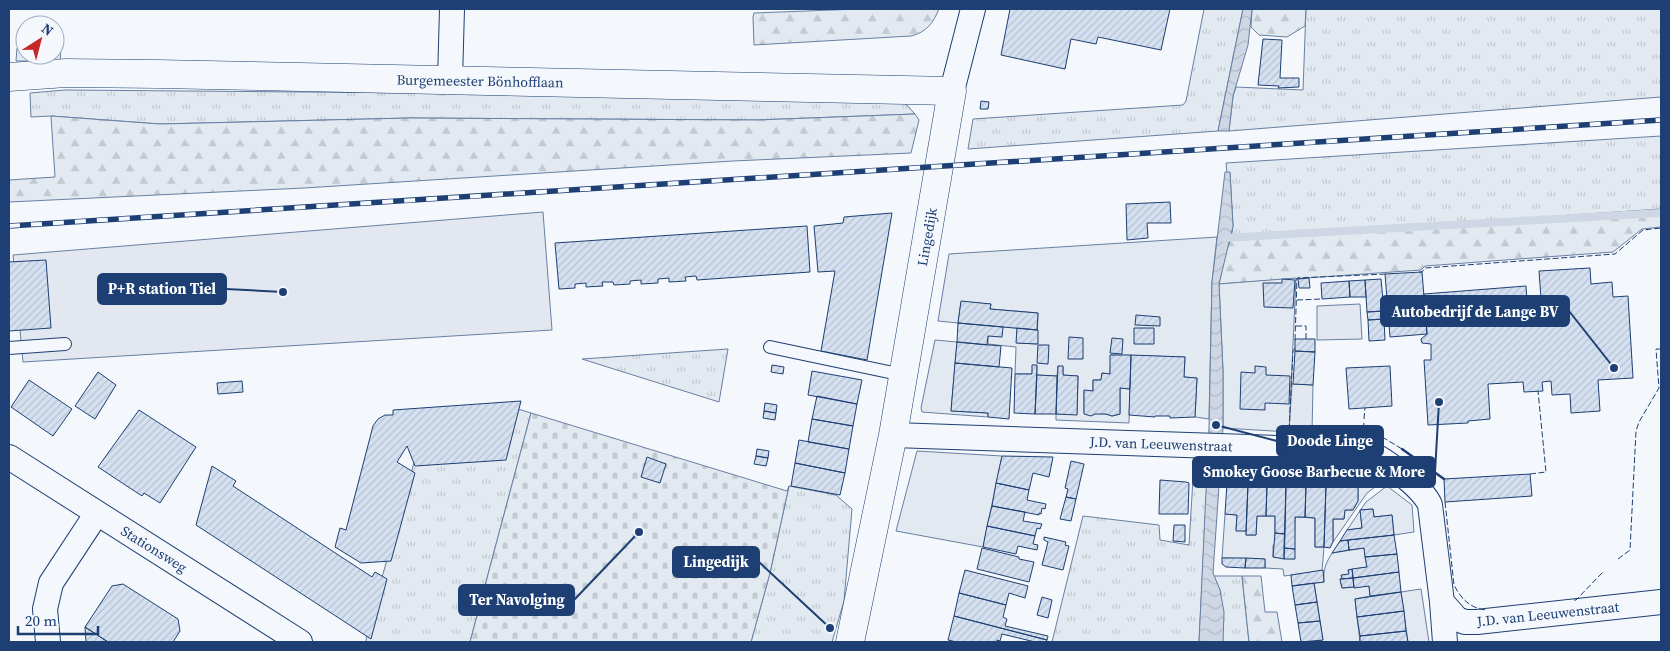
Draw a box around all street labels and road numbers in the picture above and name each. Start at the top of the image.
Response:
street label: Burgemeester Bönhofflaan [396,70,564,92]
street label: Lingedijk [912,206,942,268]
street label: J.D. van Leeuwenstraat [1088,431,1233,457]
street label: Stationsweg [117,521,191,577]
street label: J.D. van Leeuwenstraat [1475,597,1621,632]

